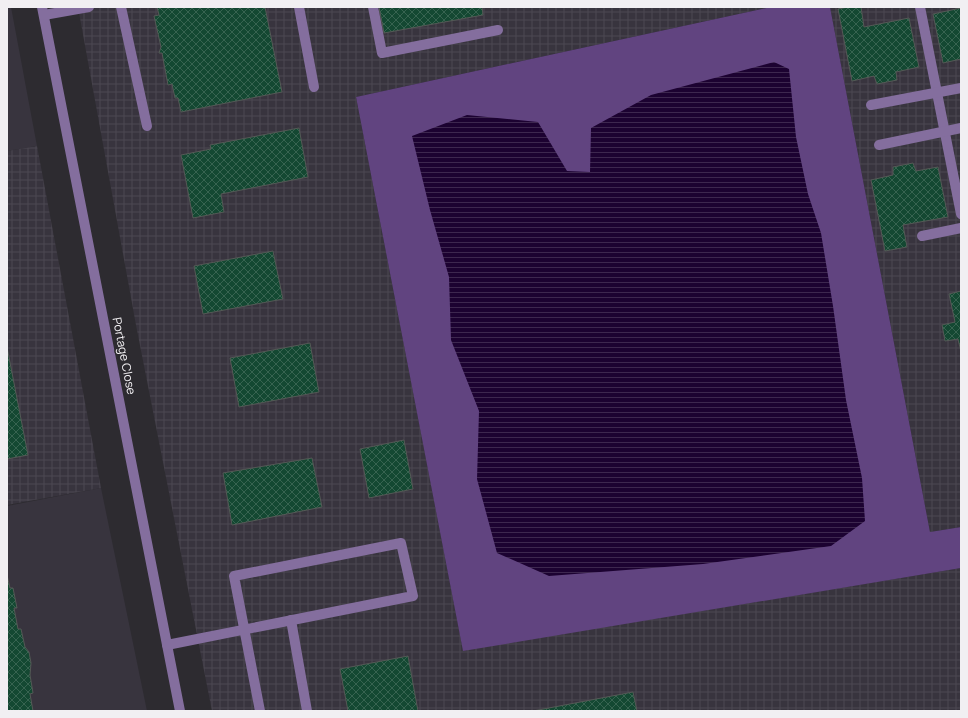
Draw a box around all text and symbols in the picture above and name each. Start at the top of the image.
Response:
street label: Portage Close [109,316,140,396]

